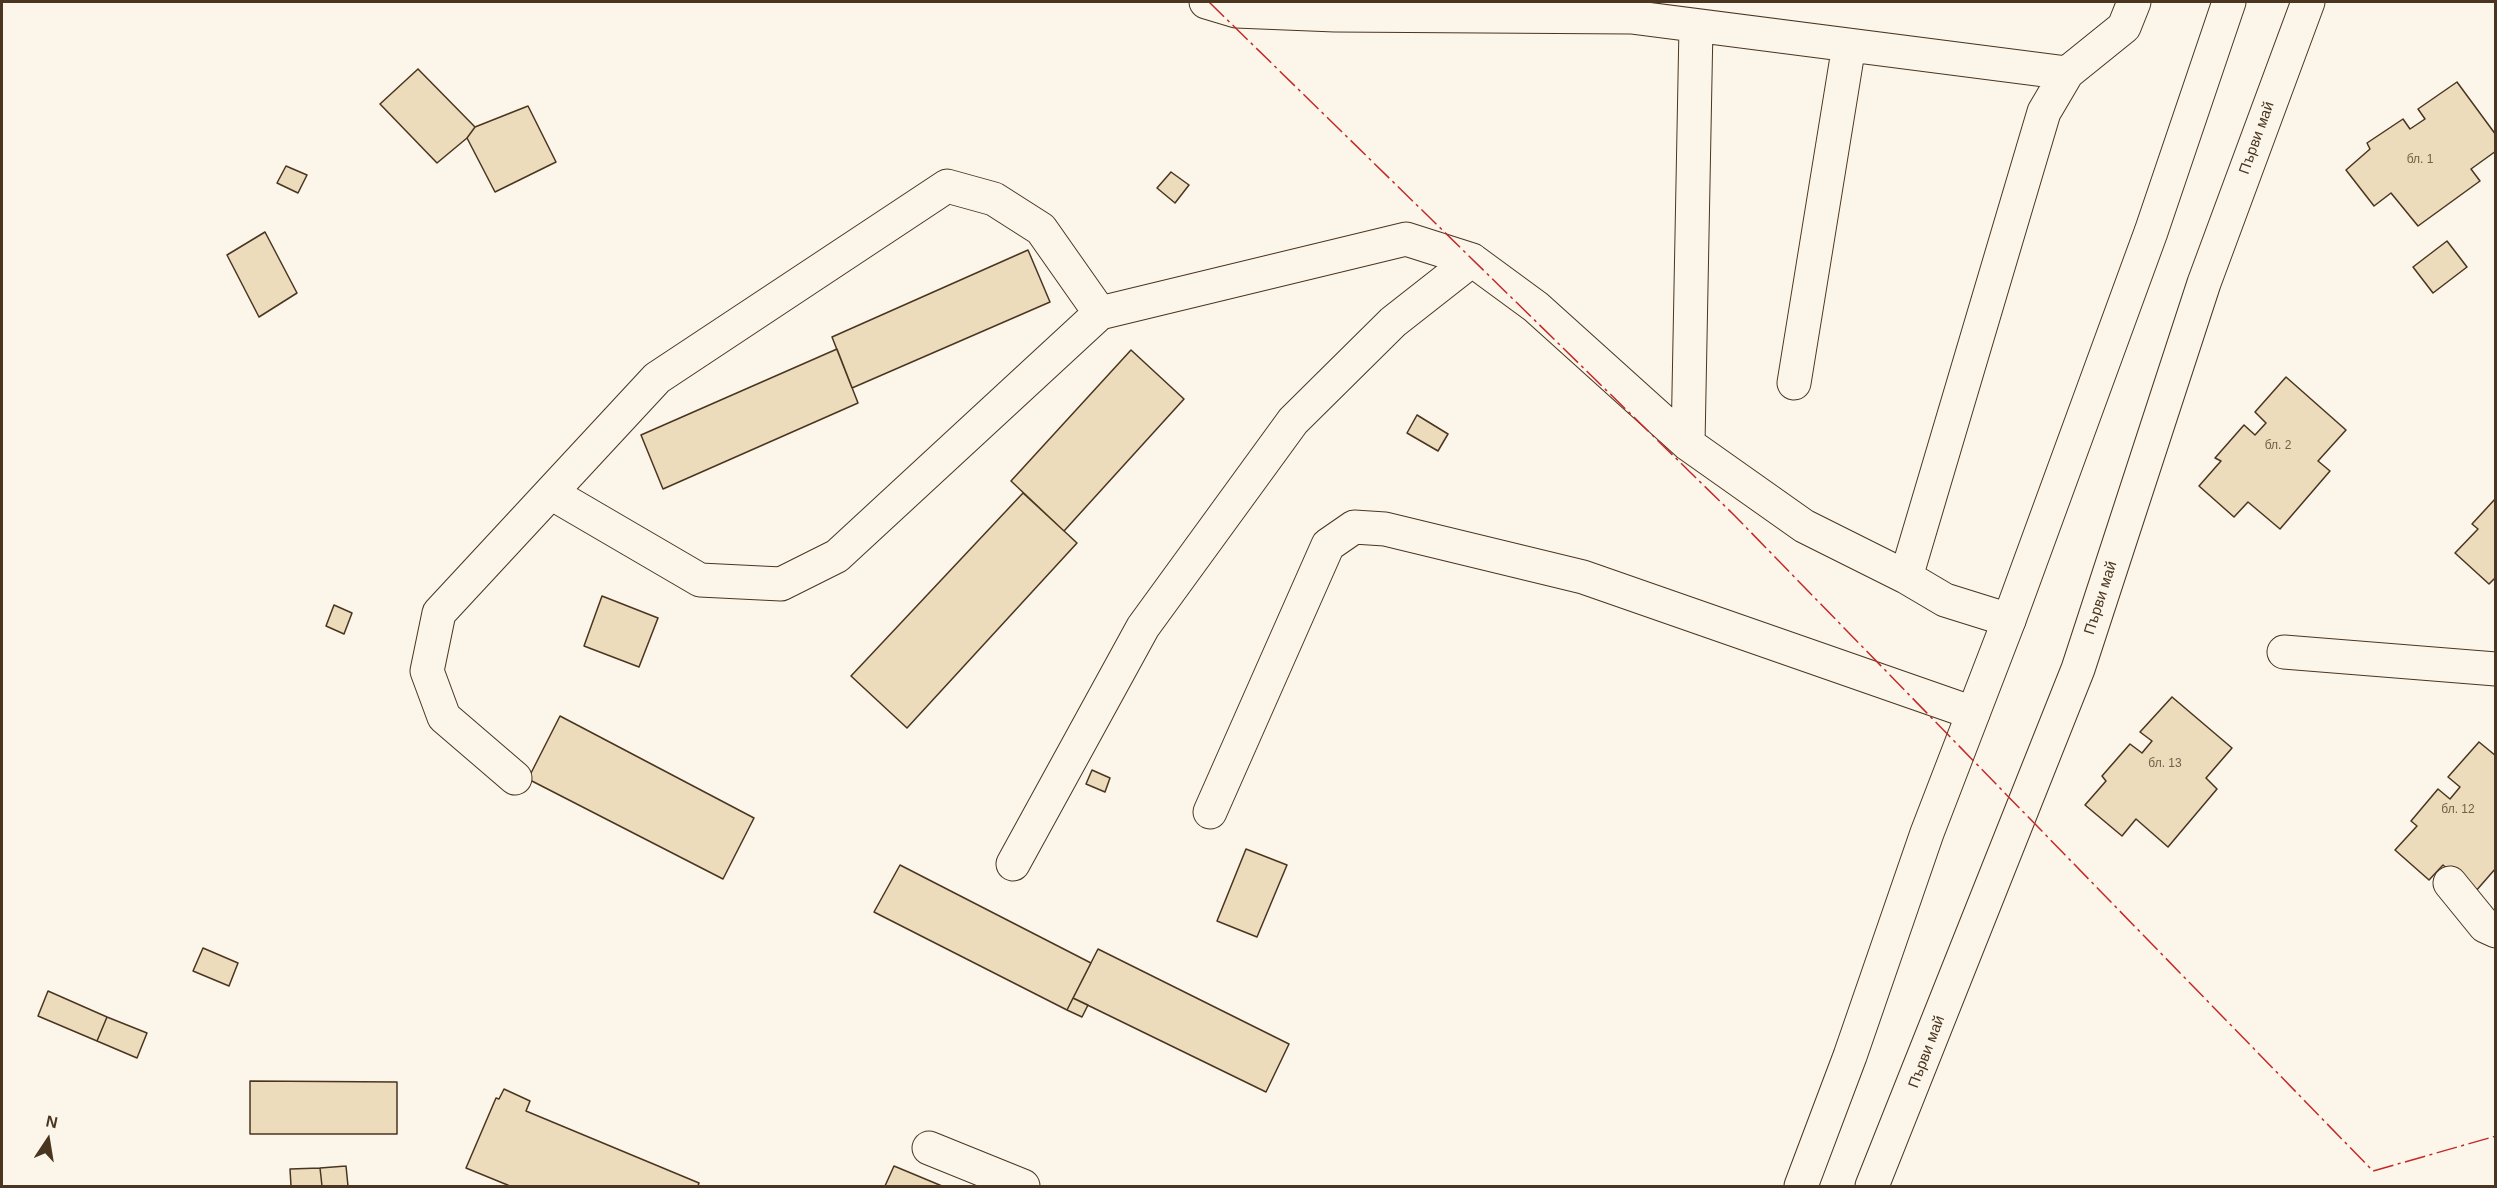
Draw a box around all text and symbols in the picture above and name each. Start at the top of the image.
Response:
street label: Първи май [2236,99,2278,177]
house number: бл. 1 [2407,153,2433,167]
house number: бл. 2 [2265,439,2291,453]
street label: Първи май [2081,559,2121,637]
house number: бл. 13 [2148,757,2182,771]
house number: бл. 12 [2441,803,2475,817]
street label: Първи май [1905,1013,1949,1091]
north arrow [18,1110,78,1170]
text: N [44,1112,59,1131]

